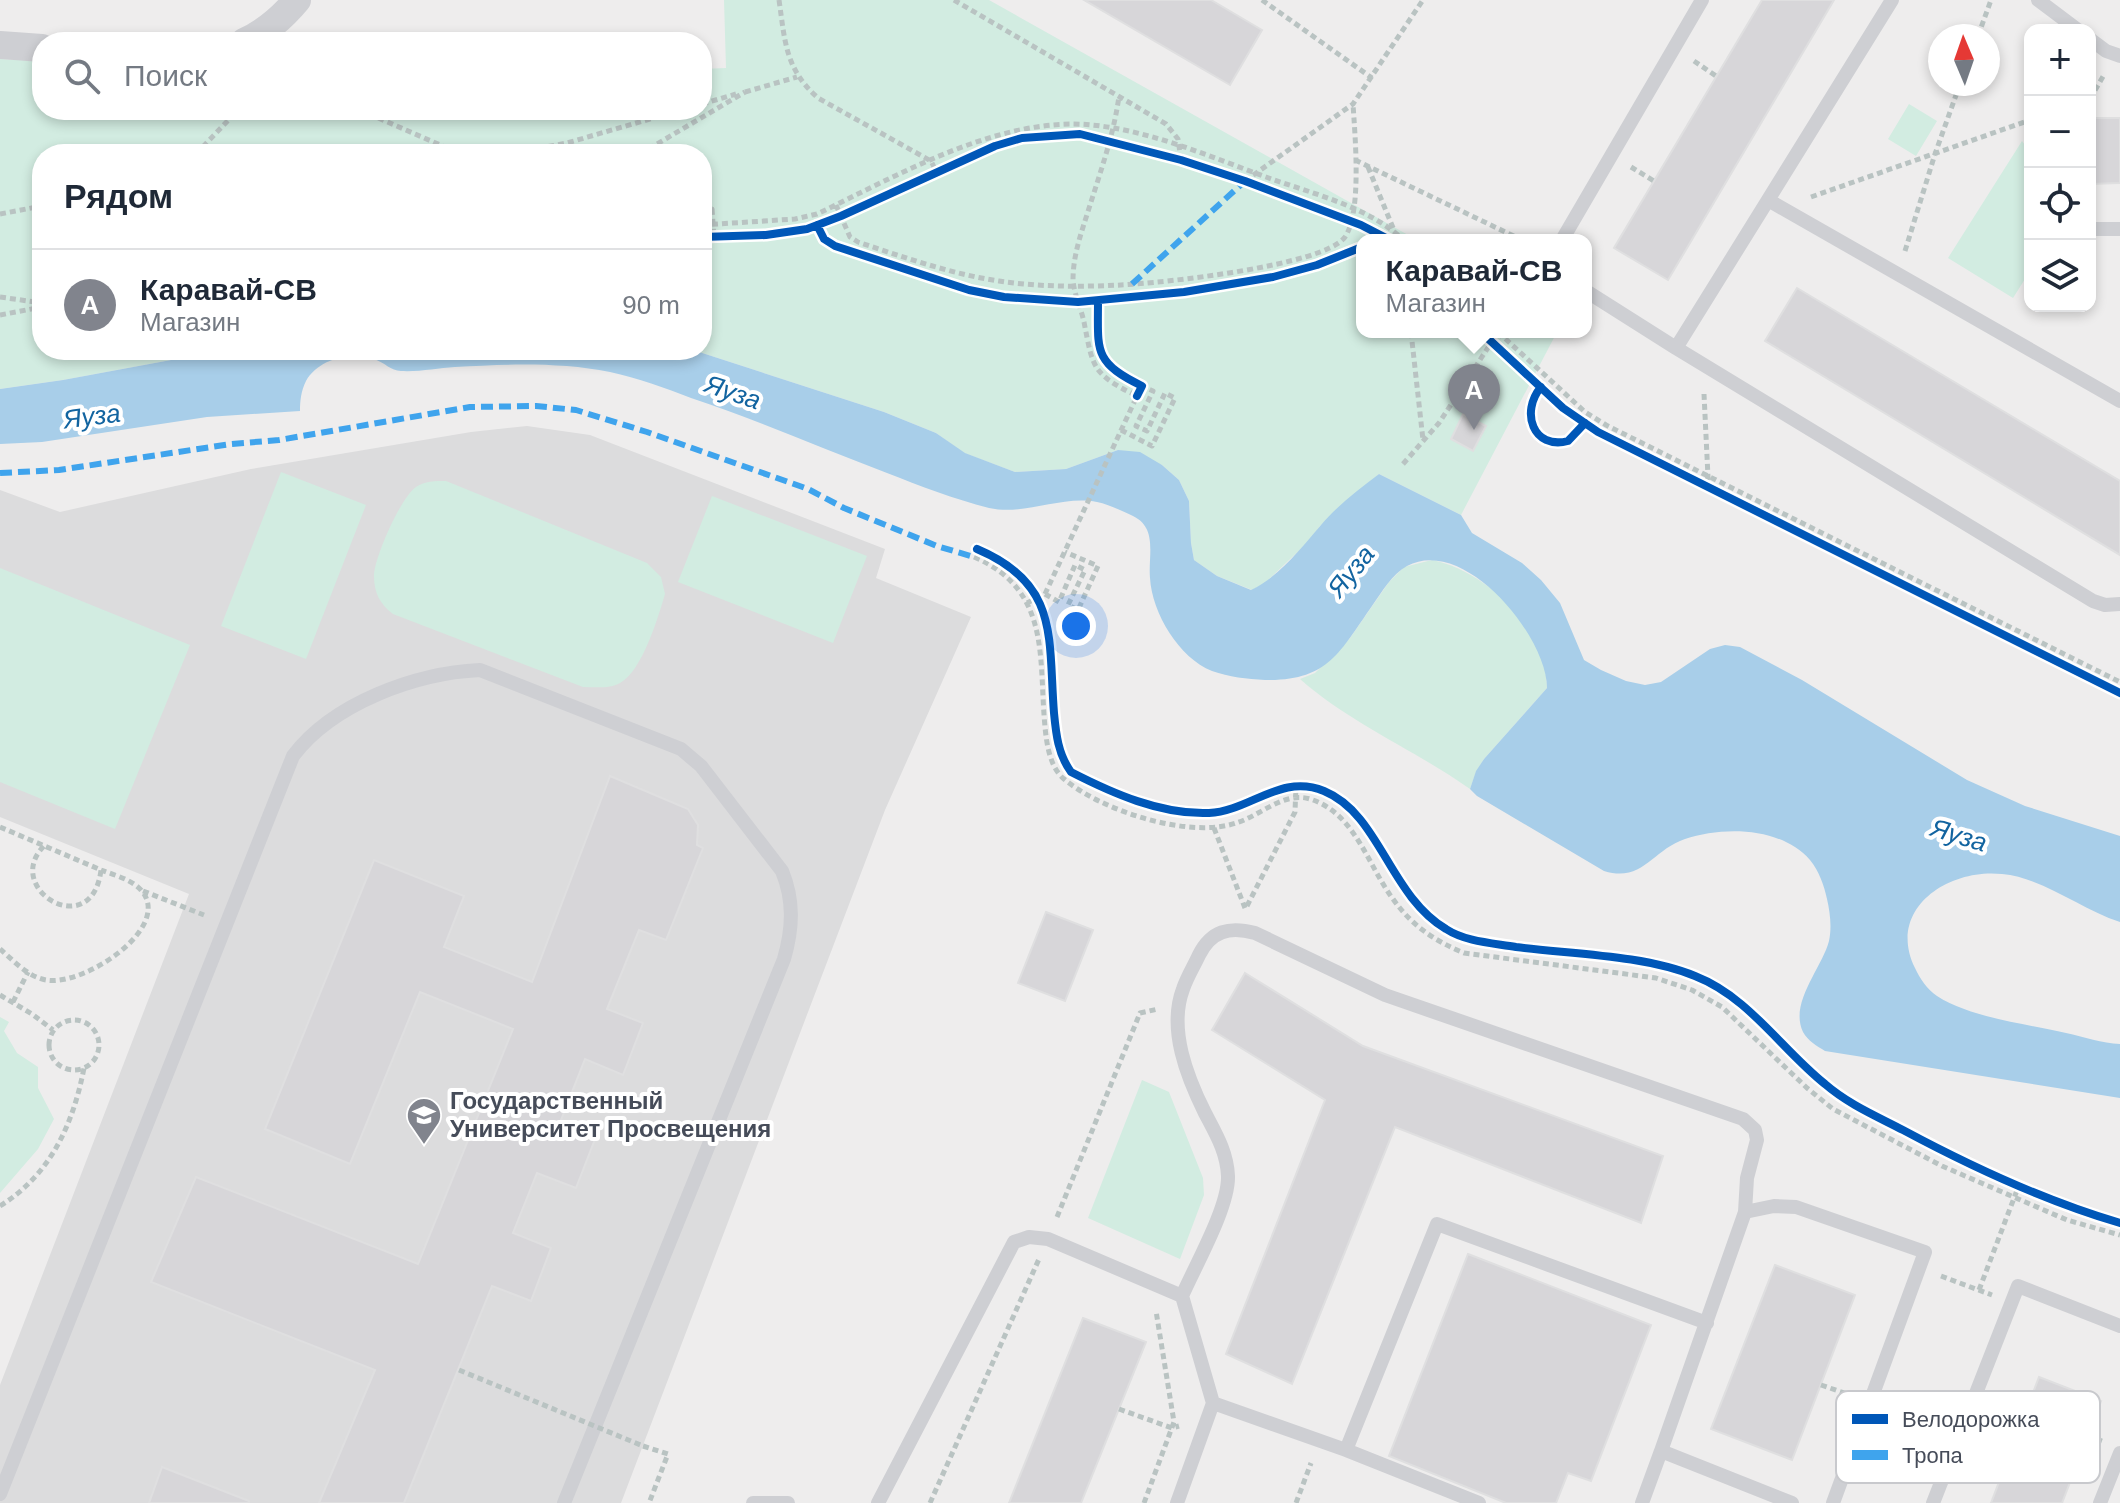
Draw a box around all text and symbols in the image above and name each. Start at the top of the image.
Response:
north arrow [1928,24,2000,96]
map controls [2024,24,2096,312]
button: + [2024,24,2096,96]
search box [32,32,712,120]
icon: search [60,54,104,98]
text: Поиск [124,59,207,92]
button: − [2024,96,2096,168]
button: locate [2024,168,2096,240]
text: Рядом [64,177,173,215]
popup [1356,234,1592,338]
button: layers [2024,240,2096,312]
text: Каравай-СВ [1386,254,1562,287]
text: Каравай-СВ [140,273,317,306]
text: Магазин [1386,288,1486,318]
text: A [81,290,99,320]
text: 90 m [622,290,680,320]
text: Магазин [140,307,240,337]
pin: A [1448,364,1500,430]
water label: Яуза [699,368,765,415]
water label: Яуза [60,398,122,435]
water label: Яуза [1320,539,1381,604]
your location [1056,606,1096,646]
water label: Яуза [1925,812,1991,858]
place label: Государственный Университет Просвещения [450,1087,771,1142]
school or university icon: Государственный Университет Просвещения [405,1096,443,1146]
legend [1836,1391,2100,1483]
text: Велодорожка [1902,1407,2040,1432]
text: Тропа [1902,1443,1964,1468]

